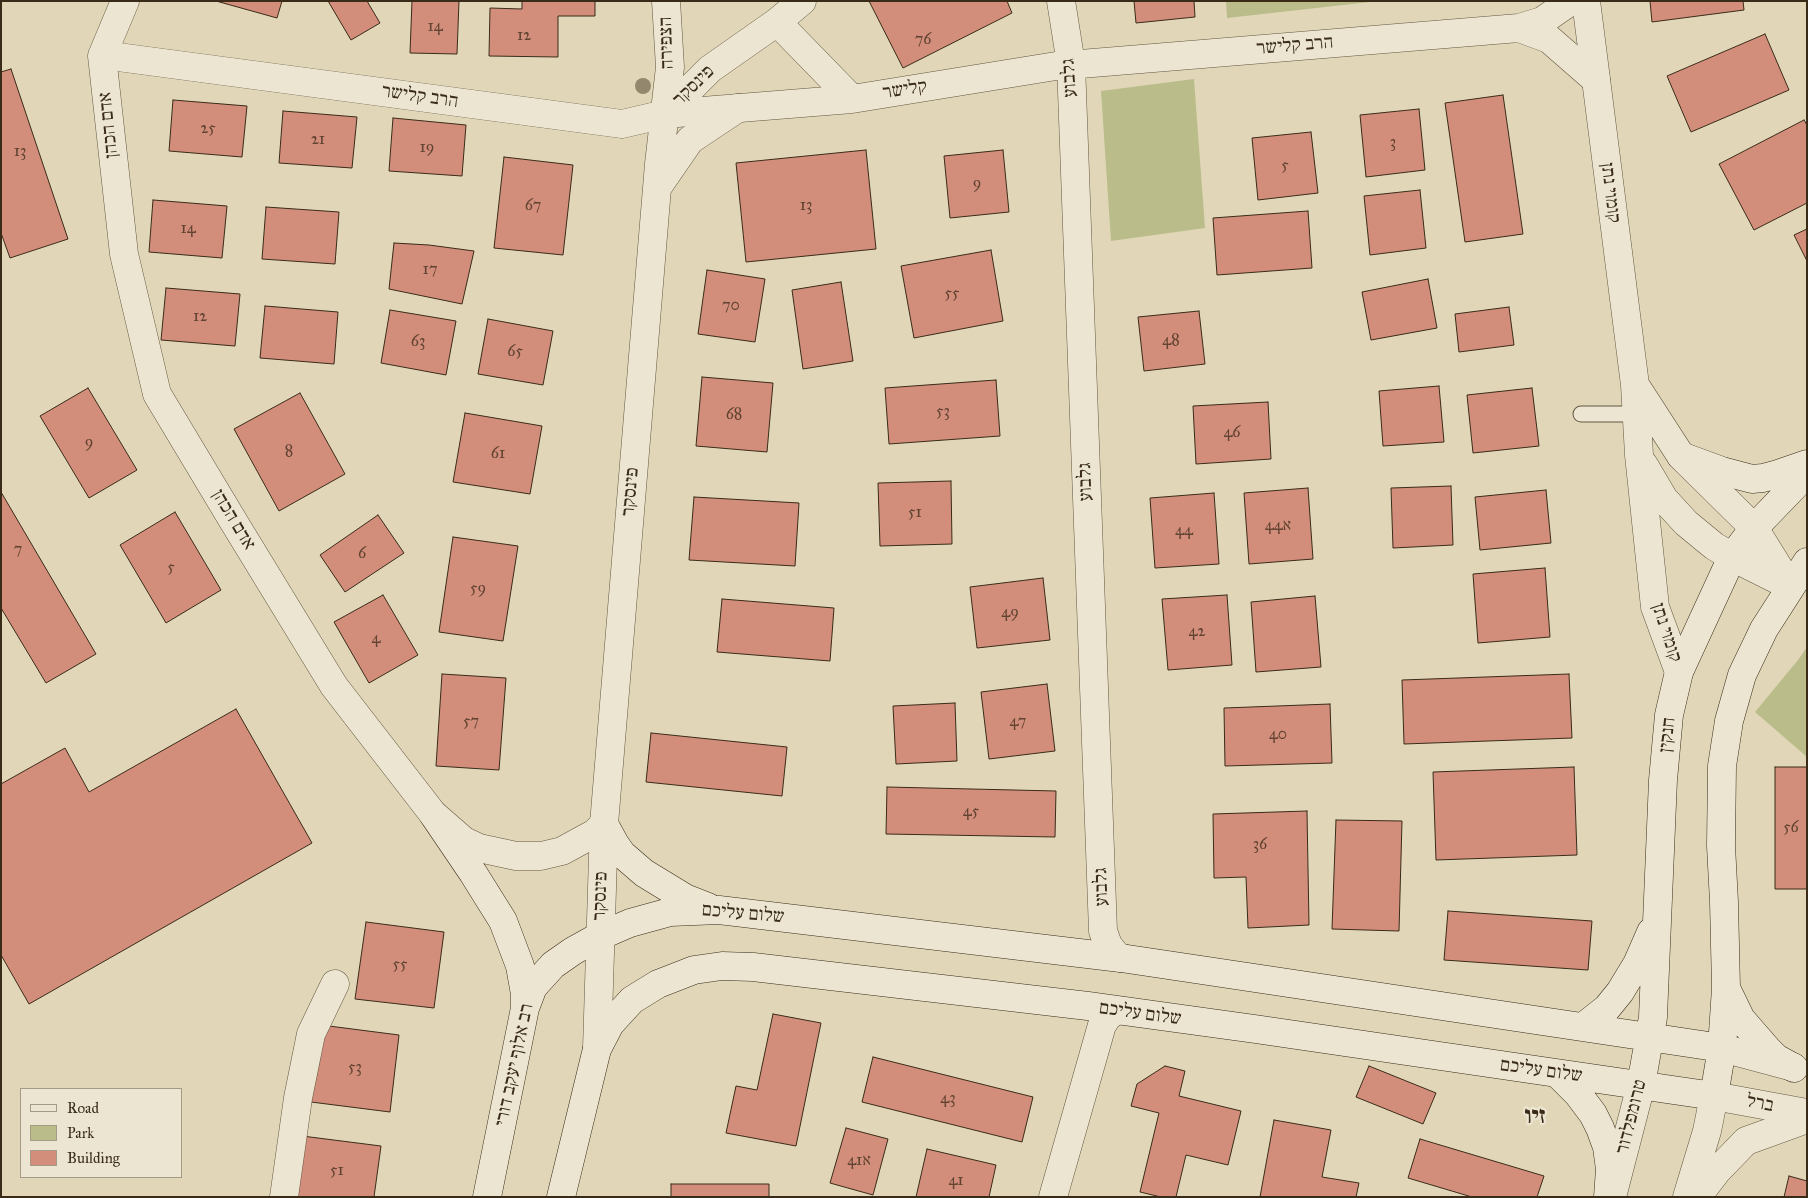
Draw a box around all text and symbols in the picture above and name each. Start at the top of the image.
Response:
street label: הצפירה [655,16,679,70]
house number: 14 [427,17,443,37]
house number: 12 [517,26,531,46]
house number: 76 [915,30,931,50]
street label: הרב קלישר [1256,31,1334,61]
street label: גלבוע [1057,58,1083,98]
street label: פינסקר [668,61,720,111]
street label: קלישר [881,75,929,105]
street label: הרב קלישר [380,80,460,114]
street label: אדם הכהן [94,91,124,159]
house number: 25 [200,119,216,139]
house number: 21 [311,130,325,150]
house number: 3 [1390,133,1396,153]
house number: 19 [420,138,434,158]
house number: 13 [14,142,26,162]
house number: 5 [1281,156,1289,176]
street label: קומוי נתן [1595,162,1625,224]
house number: 9 [973,174,981,194]
house number: 67 [525,196,541,216]
house number: 13 [800,196,812,216]
house number: 14 [180,219,196,239]
house number: 17 [423,260,437,280]
house number: 55 [945,284,959,304]
house number: 70 [722,296,740,316]
house number: 12 [193,307,207,327]
house number: 48 [1162,331,1180,351]
house number: 63 [411,332,425,352]
house number: 65 [507,342,523,362]
house number: 53 [936,402,950,422]
house number: 68 [726,405,742,425]
house number: 46 [1223,423,1241,443]
house number: 9 [85,433,93,453]
house number: 8 [285,442,293,462]
house number: 61 [491,444,505,464]
street label: גלבוע [1074,462,1098,502]
street label: פינסקר [618,467,644,517]
street label: אדם הכהן [206,486,260,554]
house number: 51 [908,503,922,523]
house number: 44א [1265,516,1291,536]
house number: 44 [1175,521,1193,541]
house number: 7 [14,540,22,560]
house number: 6 [358,544,366,564]
house number: 5 [167,558,175,578]
house number: 59 [470,579,486,599]
street label: קומוי נתן [1646,601,1686,665]
house number: 49 [1001,603,1019,623]
house number: 42 [1189,622,1205,642]
house number: 4 [372,629,380,649]
house number: 57 [463,712,479,732]
house number: 47 [1010,712,1026,732]
street label: חנקין [1655,716,1681,754]
house number: 40 [1269,725,1287,745]
house number: 45 [963,802,979,822]
house number: 56 [1783,818,1799,838]
house number: 36 [1253,835,1267,855]
street label: גלבוע [1090,867,1114,907]
street label: פינסקר [589,871,613,921]
street label: שלום עליכם [701,899,785,929]
house number: 55 [393,955,407,975]
street label: שלום עליכם [1097,997,1183,1031]
street label: רב אלוף יעקב דורי [491,1001,539,1129]
street label: שלום עליכם [1498,1054,1584,1088]
house number: 53 [348,1058,362,1078]
street label: טרומפלדור [1612,1077,1652,1157]
legend [20,1088,182,1178]
house number: 43 [940,1089,956,1109]
street label: ברל [1744,1090,1776,1118]
text: Road [67,1099,99,1117]
district label: זיו [1524,1103,1546,1131]
text: Park [67,1124,94,1142]
text: Building [67,1149,120,1167]
house number: 41א [847,1151,871,1171]
house number: 51 [330,1161,344,1181]
house number: 41 [948,1171,964,1191]

